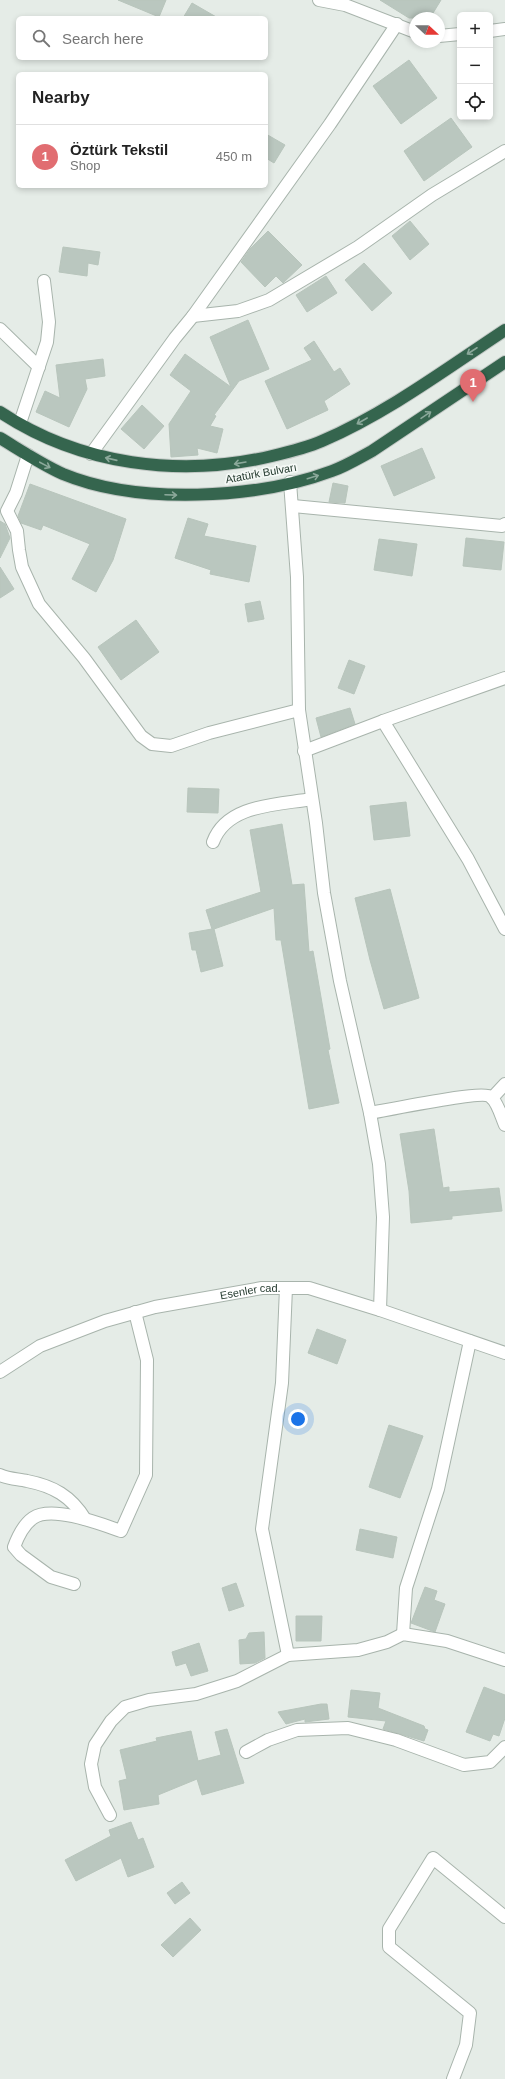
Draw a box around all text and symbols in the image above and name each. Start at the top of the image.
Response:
north arrow [409,12,445,48]
map controls [457,12,493,120]
button: + [457,12,493,48]
search box [16,16,268,60]
icon: search [30,27,52,49]
text: Search here [62,30,144,47]
button: − [457,48,493,84]
button: locate [457,84,493,120]
text: Nearby [32,88,90,107]
text: Öztürk Tekstil [70,141,168,158]
text: 1 [41,149,49,164]
text: 450 m [216,149,252,164]
text: Shop [70,158,100,173]
one-way arrow [466,348,478,356]
pin: 1 [460,369,486,402]
one-way arrow [421,410,432,419]
one-way arrow [356,417,368,425]
one-way arrow [105,454,118,462]
one-way arrow [234,459,247,467]
one-way arrow [39,461,51,469]
street label: Atatürk Bulvarı [224,461,298,485]
one-way arrow [306,473,319,480]
one-way arrow [164,491,177,499]
street label: Esenler cad. [219,1282,281,1301]
your location [288,1409,308,1429]

